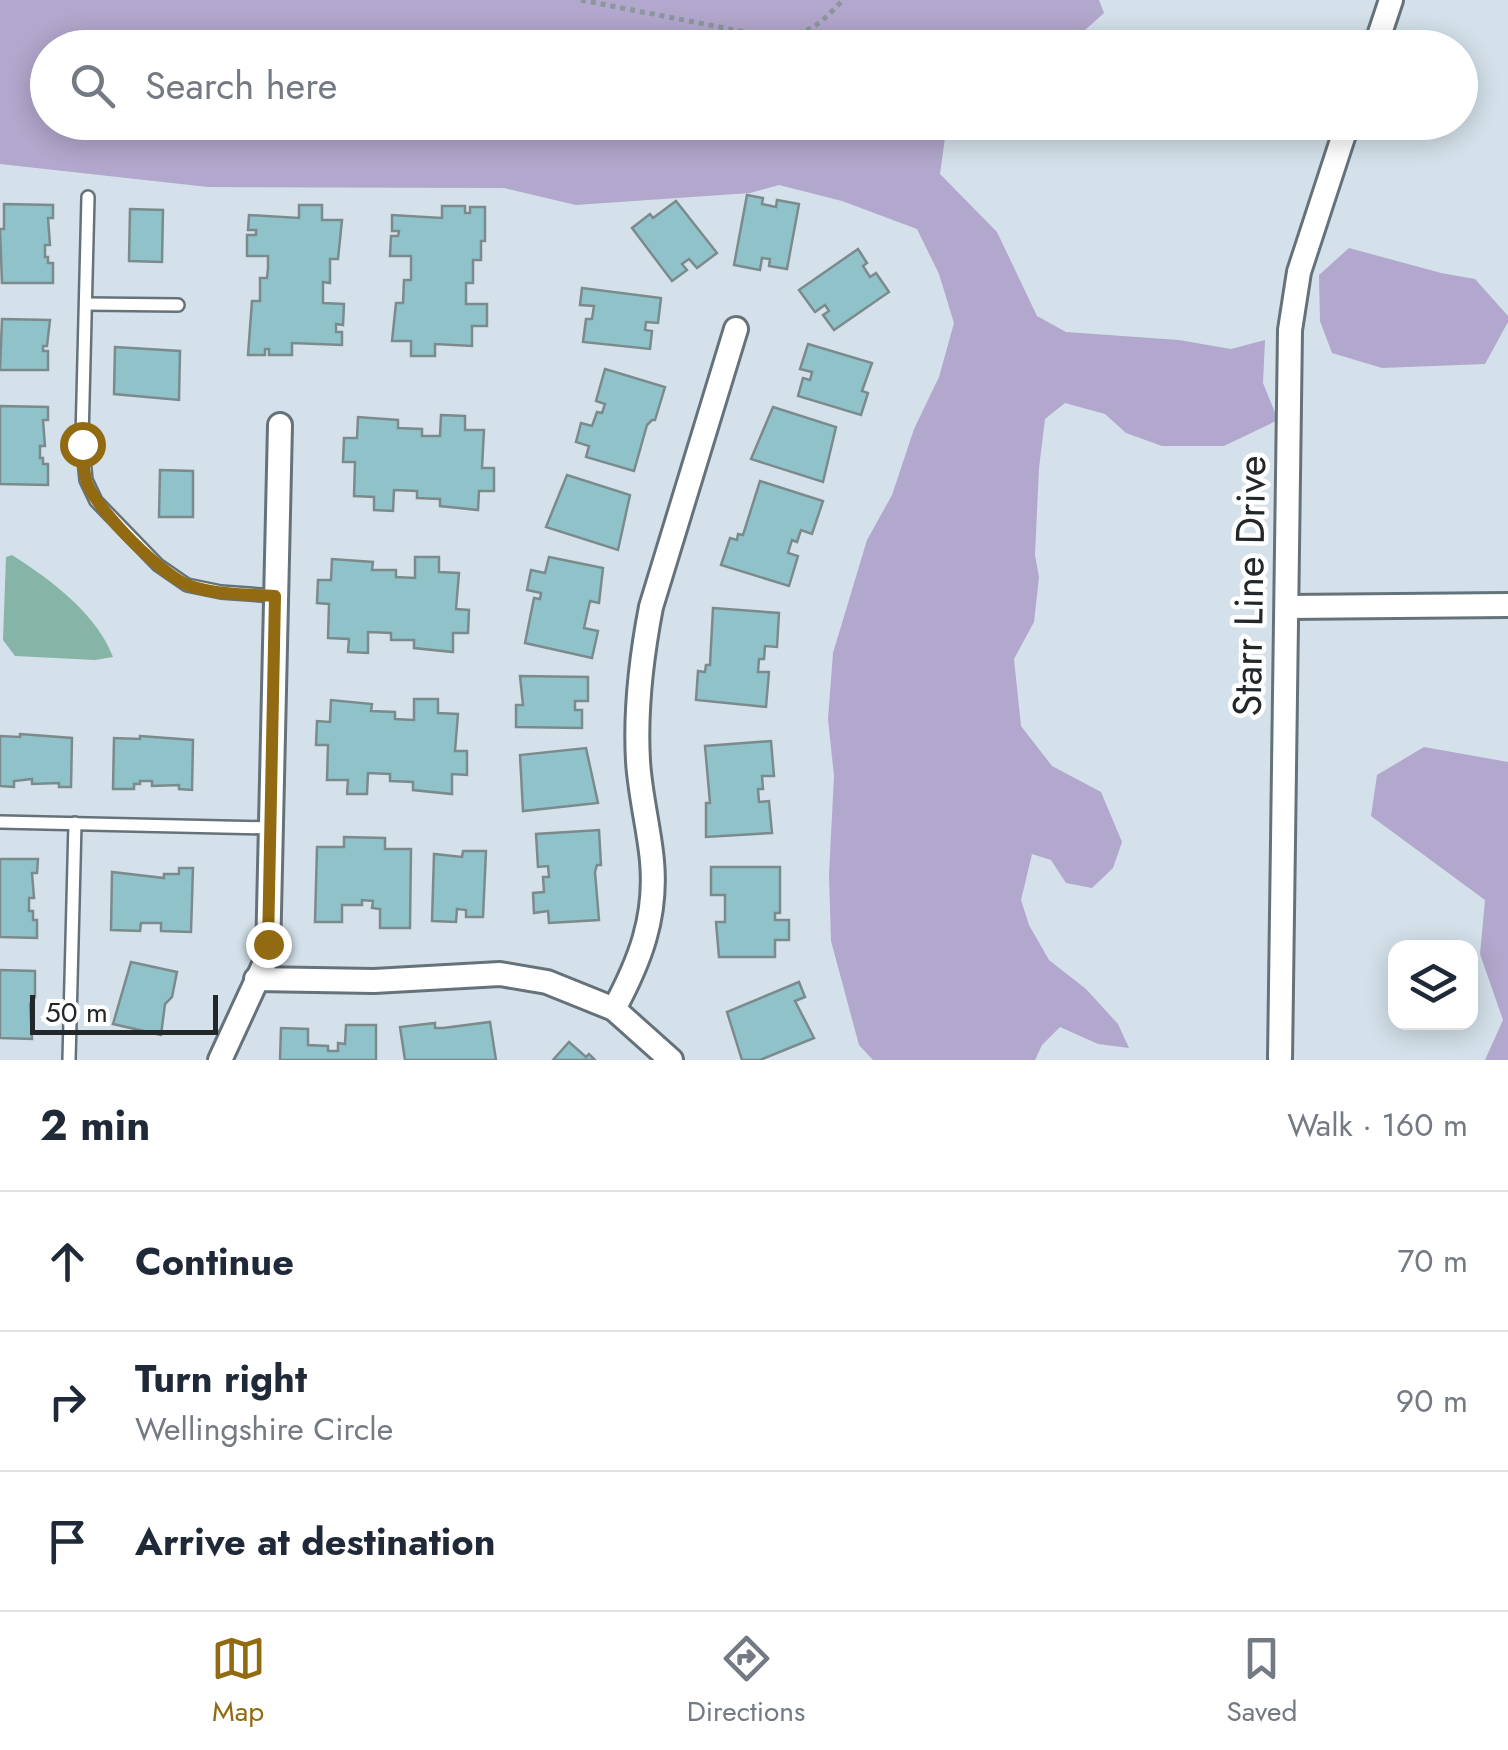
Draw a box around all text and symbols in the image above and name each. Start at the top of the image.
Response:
search box [30,30,1478,140]
icon: search [65,58,120,113]
text: Search here [145,58,337,113]
route start [60,422,106,468]
street label: Starr Line Drive [1218,455,1280,717]
route end [246,922,292,968]
map controls [1388,940,1478,1030]
button: layers [1388,940,1478,1030]
scale bar [30,990,218,1034]
text: 50 m [45,992,108,1033]
text: 2 min [40,1095,150,1156]
text: Walk · 160 m [1287,1102,1468,1148]
icon: ahead [40,1234,95,1289]
text: Continue [135,1234,294,1289]
text: 70 m [1397,1238,1468,1284]
text: Turn right [135,1351,307,1406]
icon: right [40,1374,95,1429]
text: 90 m [1396,1378,1468,1424]
text: Wellingshire Circle [135,1406,393,1452]
icon: arrive [40,1514,95,1569]
text: Arrive at destination [135,1514,496,1569]
tab: Map [211,1631,266,1732]
tab: Directions [687,1631,805,1732]
tab: Saved [1226,1631,1297,1732]

